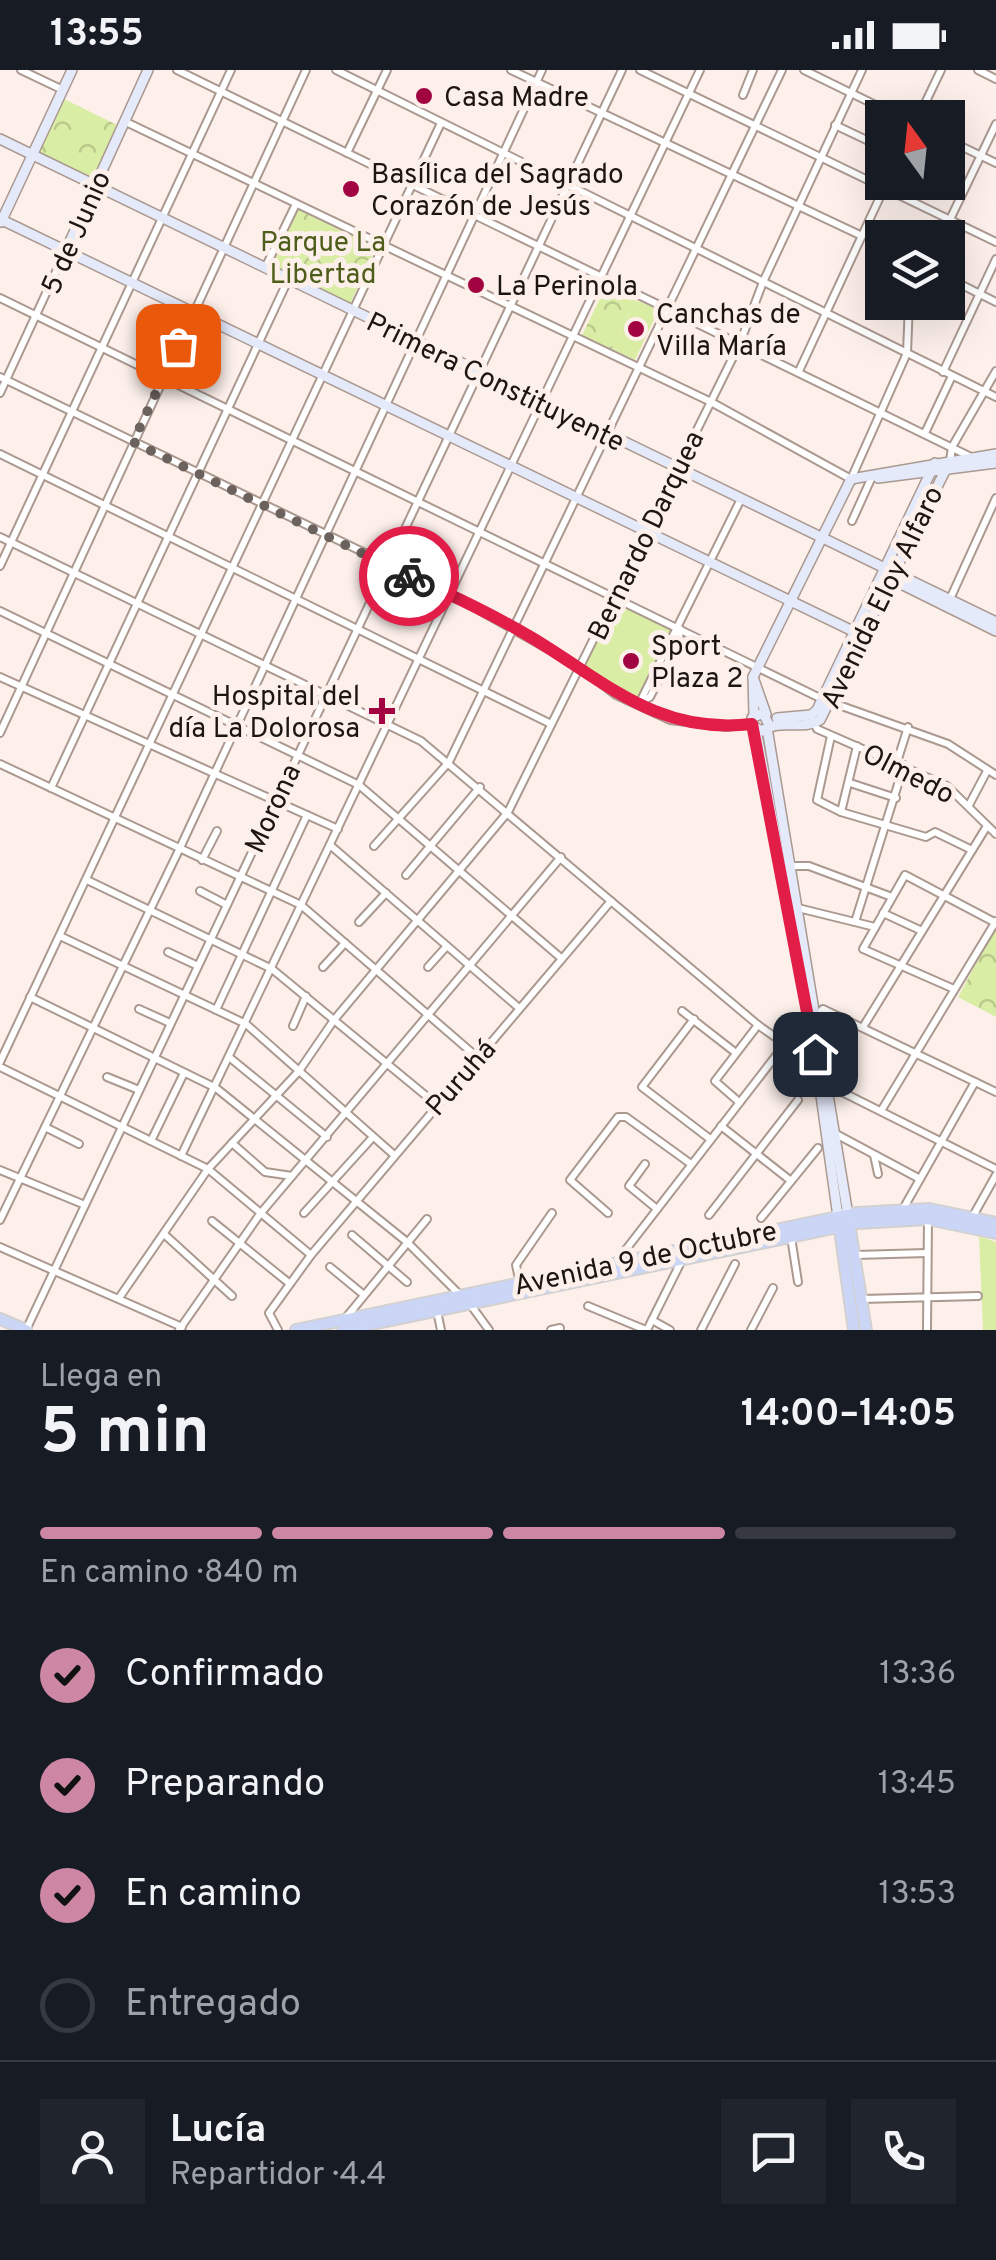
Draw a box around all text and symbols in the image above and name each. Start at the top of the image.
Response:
text: 13:55 [50,11,144,60]
place label: Casa Madre [444,81,589,117]
marker: Casa Madre [413,85,435,107]
north arrow [865,100,965,200]
map controls [865,100,965,320]
place label: Basílica del Sagrado Corazón de Jesús [371,158,624,226]
street label: 5 de Junio [35,166,121,300]
marker: Basílica del Sagrado Corazón de Jesús [340,178,362,200]
button: layers [865,220,965,320]
park label: Parque La Libertad [260,226,386,294]
place label: La Perinola [496,270,638,306]
marker: La Perinola [465,274,487,296]
place label: Canchas de Villa María [656,298,801,366]
pin [136,304,221,389]
street label: Primera Constituyente [360,306,630,462]
marker: Canchas de Villa María [625,318,647,340]
icon: bag [151,319,206,374]
street label: Bernardo Darquea [581,426,714,647]
street label: Avenida Eloy Alfaro [814,481,953,716]
courier [359,526,459,626]
icon: bike [382,549,437,604]
place label: Sport Plaza 2 [651,630,743,698]
marker: Sport Plaza 2 [620,650,642,672]
place label: Hospital del día La Dolorosa [169,680,360,748]
marker: Hospital del día La Dolorosa [369,698,395,724]
street label: Olmedo [855,737,960,814]
street label: Morona [238,759,311,860]
pin [773,1012,858,1097]
icon: home [788,1027,843,1082]
street label: Puruhá [419,1033,505,1125]
street label: Avenida 9 de Octubre [511,1214,781,1305]
text: Llega en [40,1358,162,1398]
text: 14:00–14:05 [741,1391,956,1440]
text: 5 min [40,1394,210,1476]
text: En camino · 840 m [40,1554,299,1594]
icon: check [40,1648,95,1703]
text: Confirmado [125,1651,325,1700]
text: 13:36 [879,1655,956,1695]
icon: check [40,1758,95,1813]
text: Preparando [125,1761,325,1810]
text: 13:45 [878,1765,956,1805]
icon: check [40,1868,95,1923]
text: En camino [125,1871,302,1920]
text: 13:53 [878,1875,956,1915]
text: Entregado [125,1981,301,2030]
button: person [40,2099,145,2204]
button: chat [721,2099,826,2204]
button: phone [851,2099,956,2204]
text: Lucía [170,2107,266,2156]
text: Repartidor · 4.4 [170,2156,386,2196]

